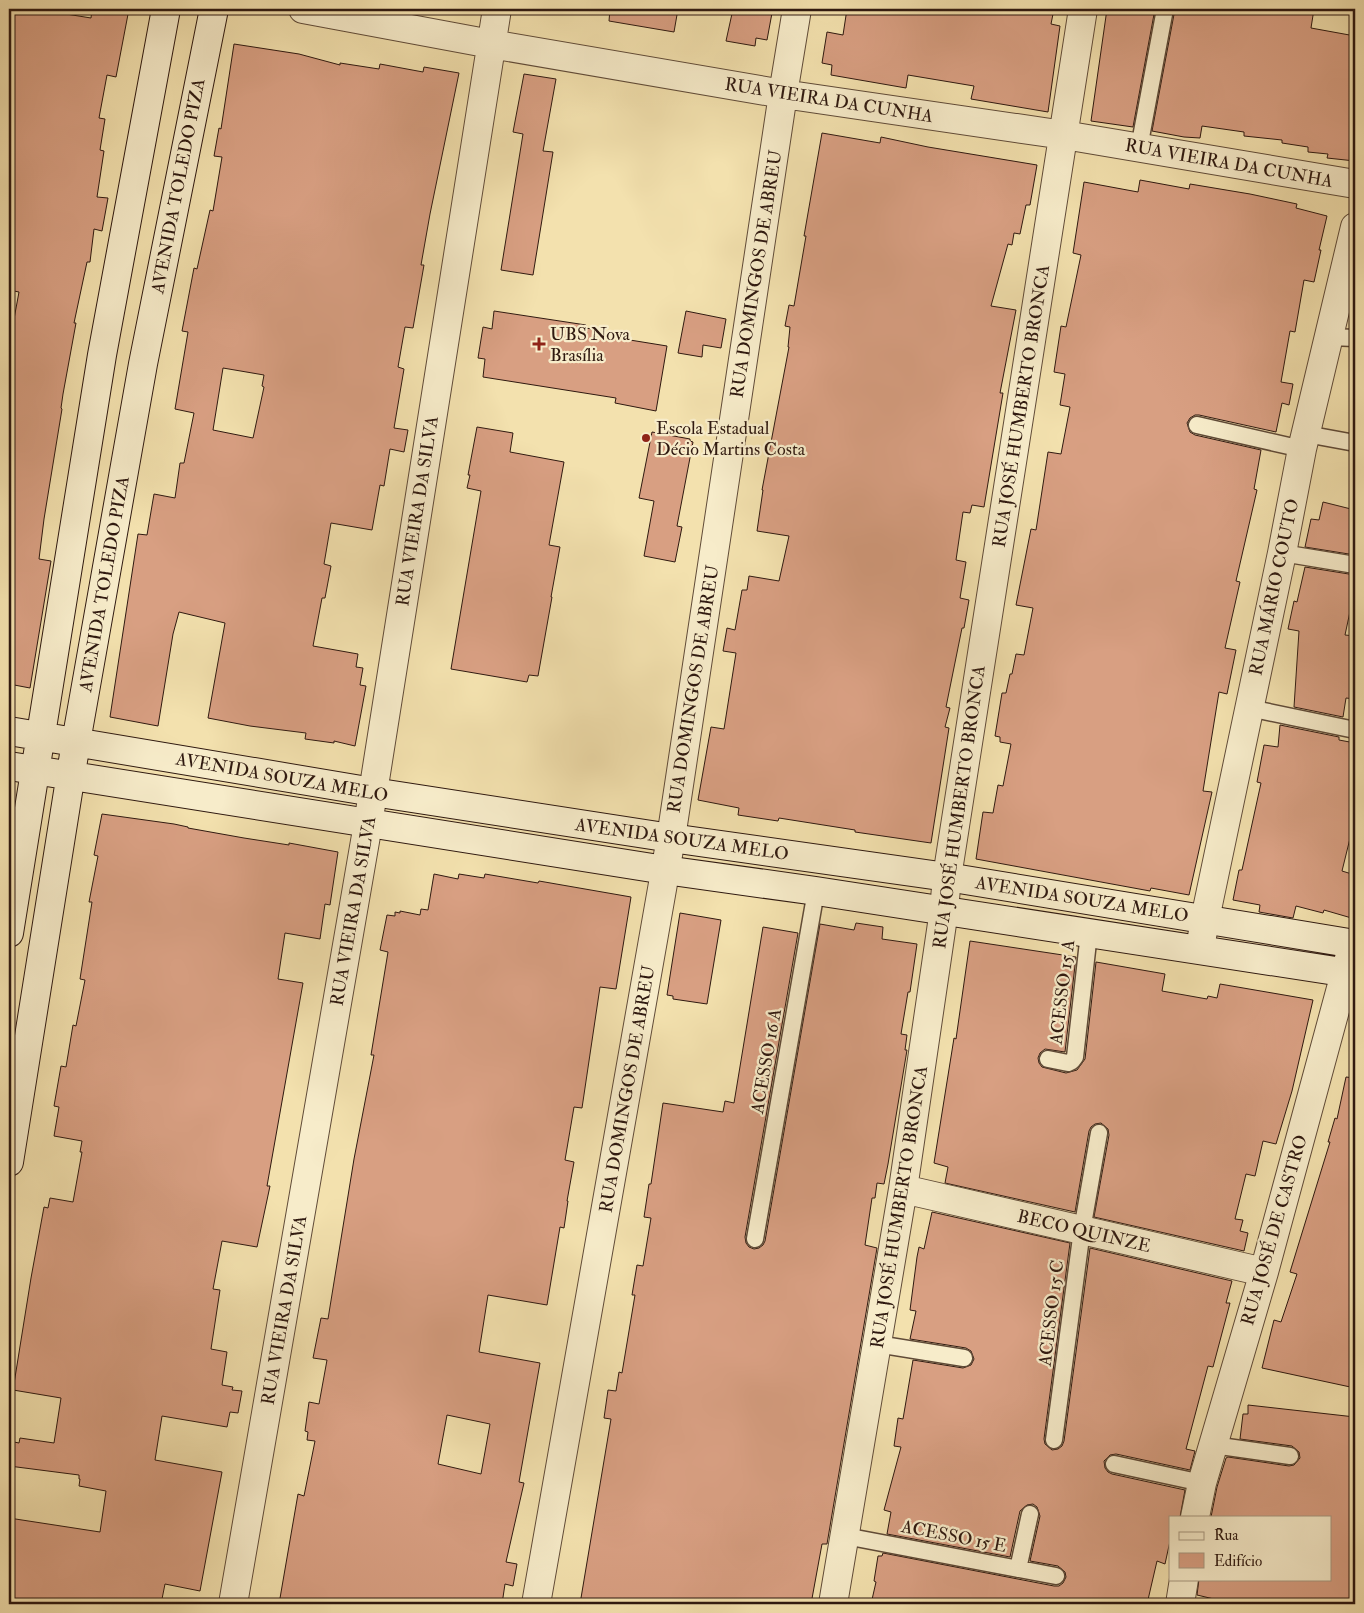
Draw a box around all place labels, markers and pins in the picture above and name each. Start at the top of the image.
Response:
place label: UBS Nova Brasília [550,323,631,367]
marker: UBS Nova Brasília [532,337,546,351]
place label: Escola Estadual Décio Martins Costa [656,417,806,461]
marker: Escola Estadual Décio Martins Costa [640,432,652,444]

